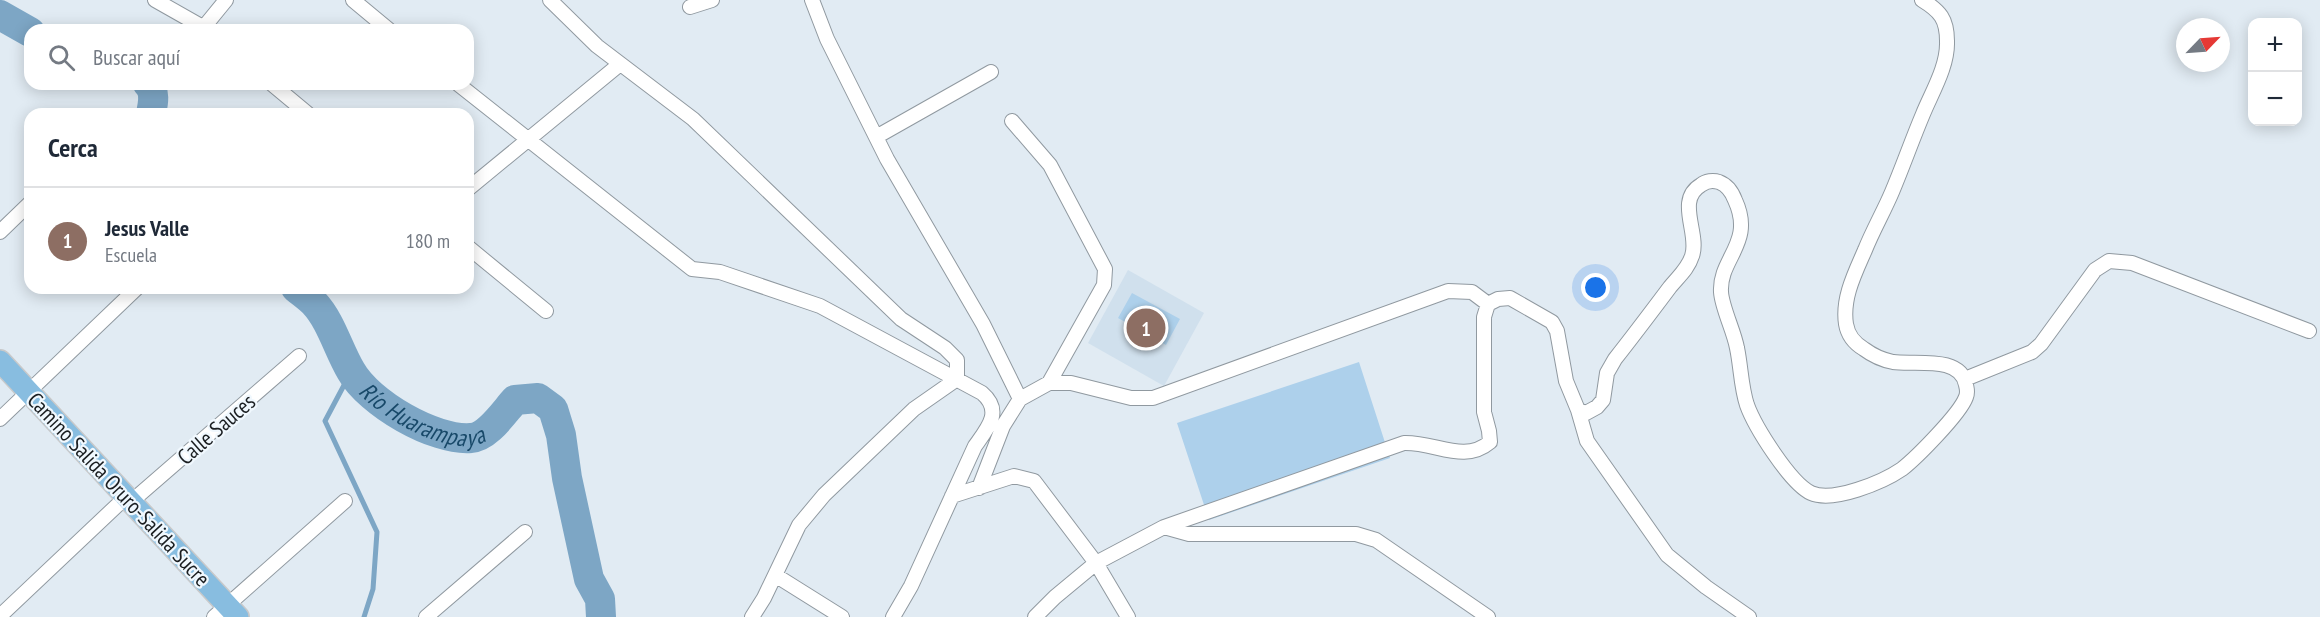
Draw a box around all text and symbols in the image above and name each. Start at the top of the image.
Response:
north arrow [2176,18,2230,72]
map controls [2248,18,2302,126]
button: + [2248,18,2302,72]
search box [24,24,474,90]
icon: search [45,41,78,74]
text: Buscar aquí [93,43,180,71]
button: − [2248,72,2302,126]
text: Cerca [48,131,98,164]
text: Jesus Valle [105,214,189,242]
text: 1 [63,228,72,254]
text: 180 m [406,228,450,254]
text: Escuela [105,242,157,268]
your location [1581,273,1610,302]
pin: 1 [1126,306,1166,350]
water label: Río Huarampaya [353,375,491,453]
street label: Camino Salida Oruro-Salida Sucre [22,386,216,592]
street label: Calle Sauces [171,387,261,471]

